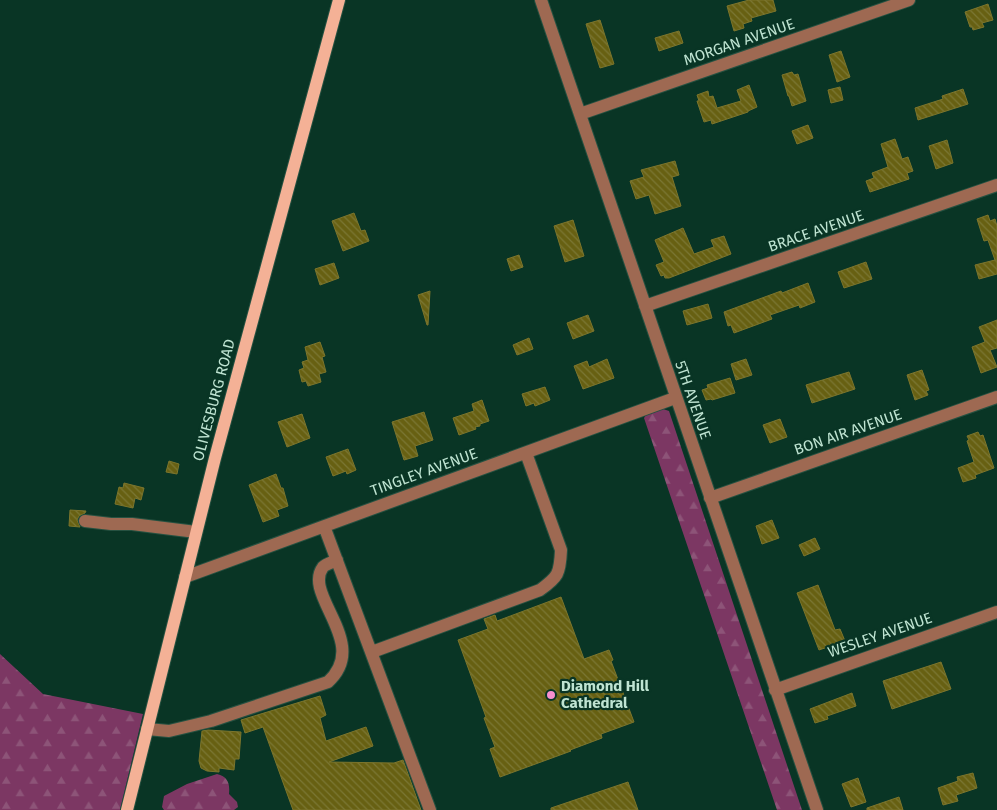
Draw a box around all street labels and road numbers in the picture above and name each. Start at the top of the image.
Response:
street label: MORGAN AVENUE [681,15,797,69]
street label: BRACE AVENUE [766,206,866,256]
street label: OLIVESBURG ROAD [189,337,239,463]
street label: 5TH AVENUE [671,358,715,442]
street label: BON AIR AVENUE [792,405,904,459]
street label: TINGLEY AVENUE [368,444,480,500]
street label: WESLEY AVENUE [826,609,934,661]

